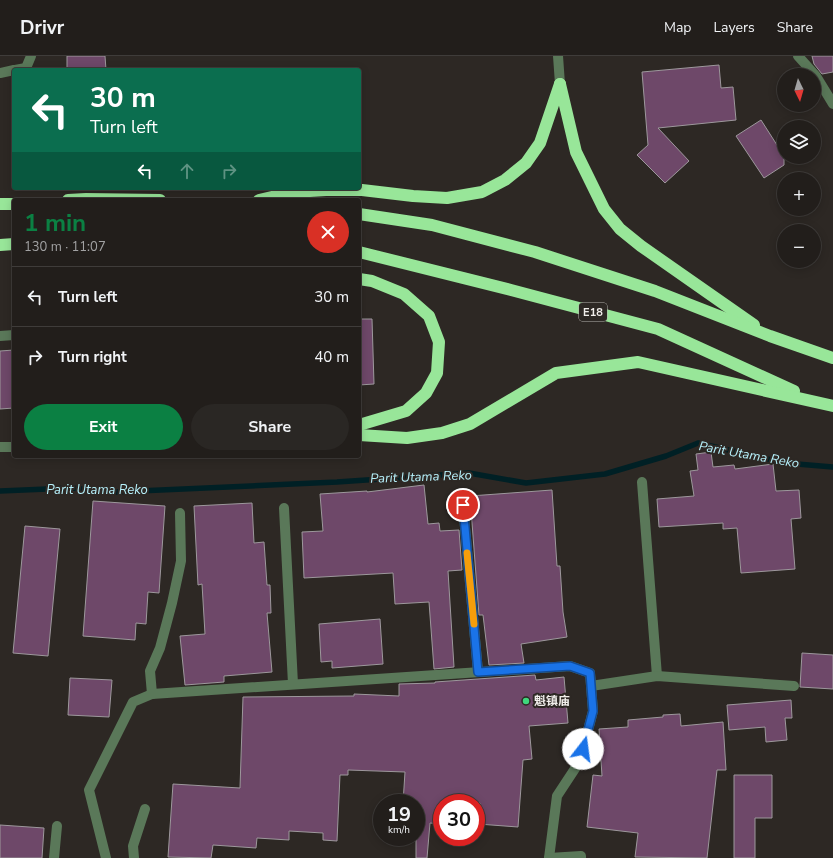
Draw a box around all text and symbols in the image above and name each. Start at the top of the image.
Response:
text: Drivr [20,15,64,41]
text: Map [664,18,691,37]
text: Layers [713,18,755,37]
text: Share [777,18,813,37]
north arrow [777,68,821,112]
map controls [777,68,821,268]
text: 30 m [90,79,156,117]
icon: left [24,84,76,136]
text: Turn left [90,115,158,139]
button: layers [777,120,821,164]
icon: left [134,160,156,182]
icon: ahead [176,160,198,182]
icon: right [218,160,240,182]
button: + [777,172,821,216]
text: 1 min [24,207,86,239]
button: close [307,211,349,253]
button: − [777,224,821,268]
text: 130 m · 11:07 [24,238,106,256]
icon: left [24,286,46,308]
text: Turn left [58,287,117,307]
text: 30 m [314,287,349,307]
road number: E18 [579,303,607,321]
icon: right [24,346,46,368]
text: Turn right [58,347,127,367]
text: 40 m [314,347,349,367]
button: Exit [24,404,183,450]
button: Share [191,404,349,450]
water label: Parit Utama Reko [697,437,801,473]
water label: Parit Utama Reko [370,466,472,488]
water label: Parit Utama Reko [46,481,148,499]
pin [446,488,480,522]
icon: arrive [452,494,474,516]
place label: 魁镇庙 [534,693,570,709]
marker: 魁镇庙 [521,696,531,706]
position arrow [562,728,604,770]
speed limit sign: 30 [433,794,485,846]
text: 19 [387,801,411,828]
text: km/h [388,823,410,837]

